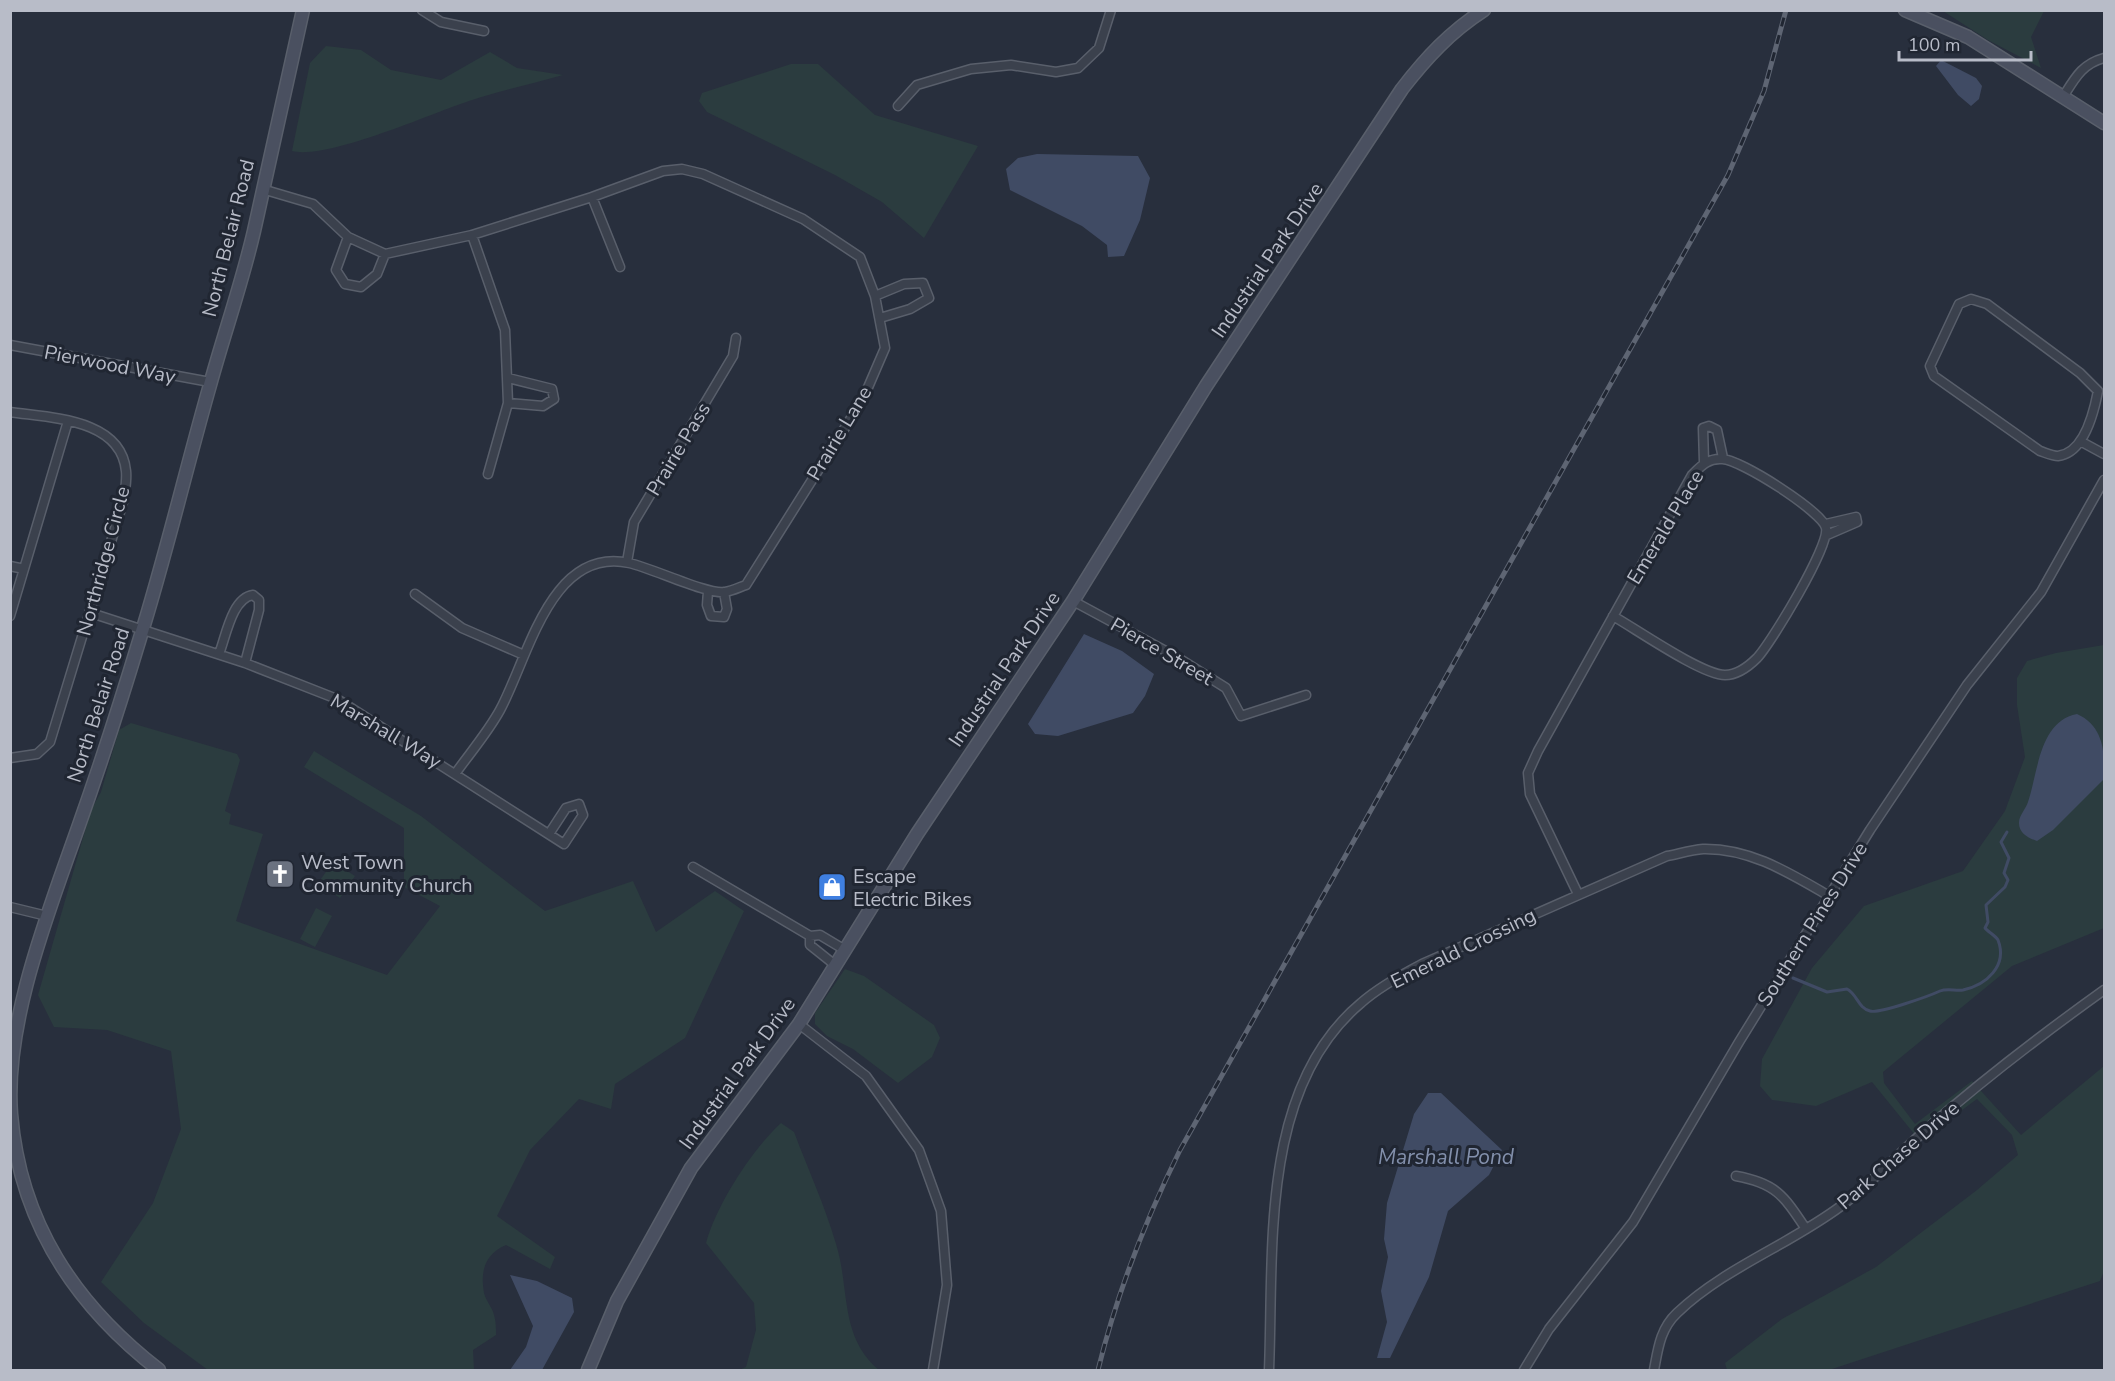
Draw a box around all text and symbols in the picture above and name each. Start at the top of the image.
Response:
scale bar [1899,24,2031,62]
text: 100 m [1908,33,1960,57]
street label: North Belair Road [196,157,261,320]
street label: Industrial Park Drive [1205,177,1329,343]
street label: Pierwood Way [42,339,178,391]
street label: Prairie Lane [801,381,878,486]
street label: Prairie Pass [640,398,717,501]
street label: Emerald Place [1621,465,1710,589]
street label: Northridge Circle [71,483,136,639]
street label: Industrial Park Drive [942,586,1066,752]
street label: Pierce Street [1105,611,1219,692]
street label: North Belair Road [61,624,136,786]
street label: Marshall Way [325,688,447,776]
street label: Southern Pines Drive [1751,837,1874,1011]
place label: West Town Community Church [301,849,473,899]
church icon: West Town Community Church [264,858,296,890]
place label: Escape Electric Bikes [853,863,972,913]
shop icon: Escape Electric Bikes [816,871,848,903]
street label: Emerald Crossing [1386,902,1540,995]
street label: Industrial Park Drive [673,992,802,1155]
street label: Park Chase Drive [1832,1095,1965,1216]
water label: Marshall Pond [1378,1143,1515,1171]

